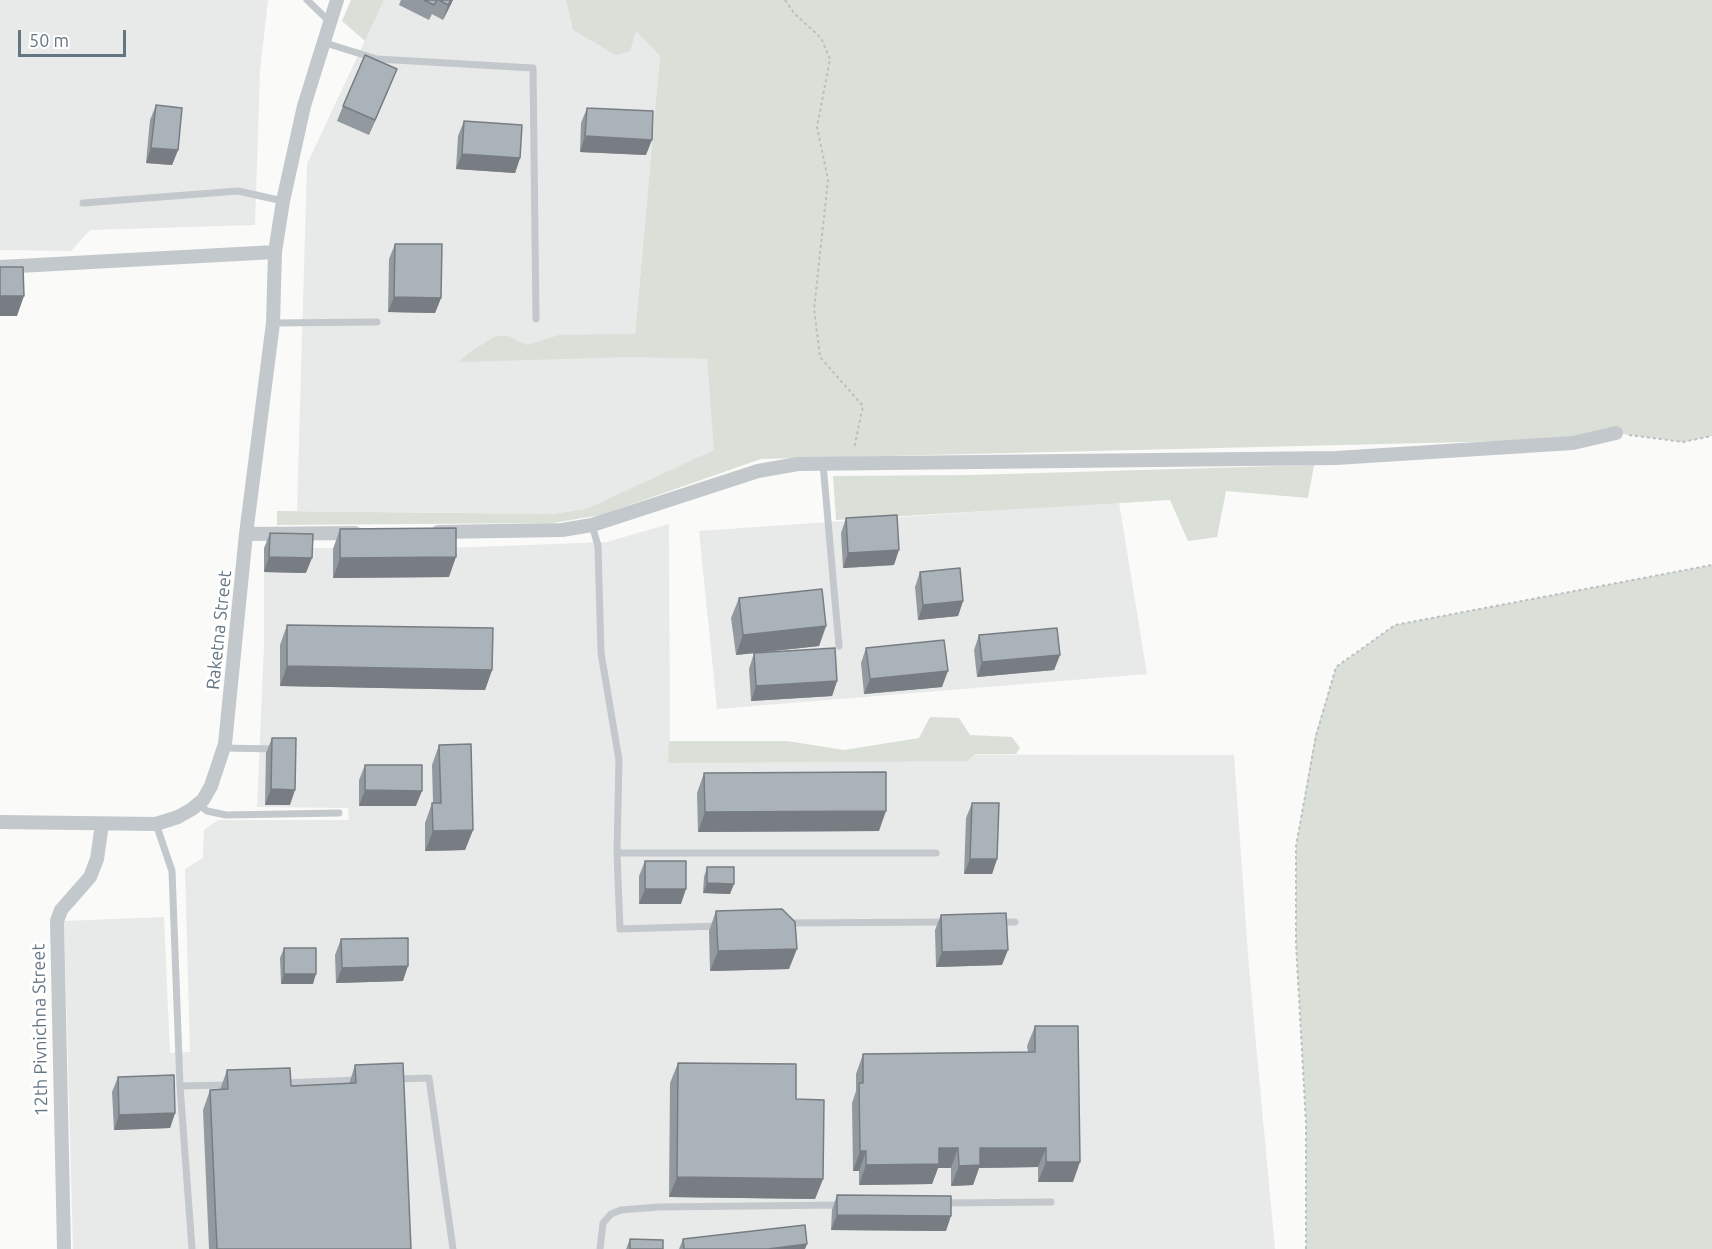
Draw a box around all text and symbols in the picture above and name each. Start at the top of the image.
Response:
scale bar [21,18,129,56]
text: 50 m [29,30,69,50]
street label: Raketna Street [202,569,236,691]
street label: 12th Pivnichna Street [28,943,52,1117]

